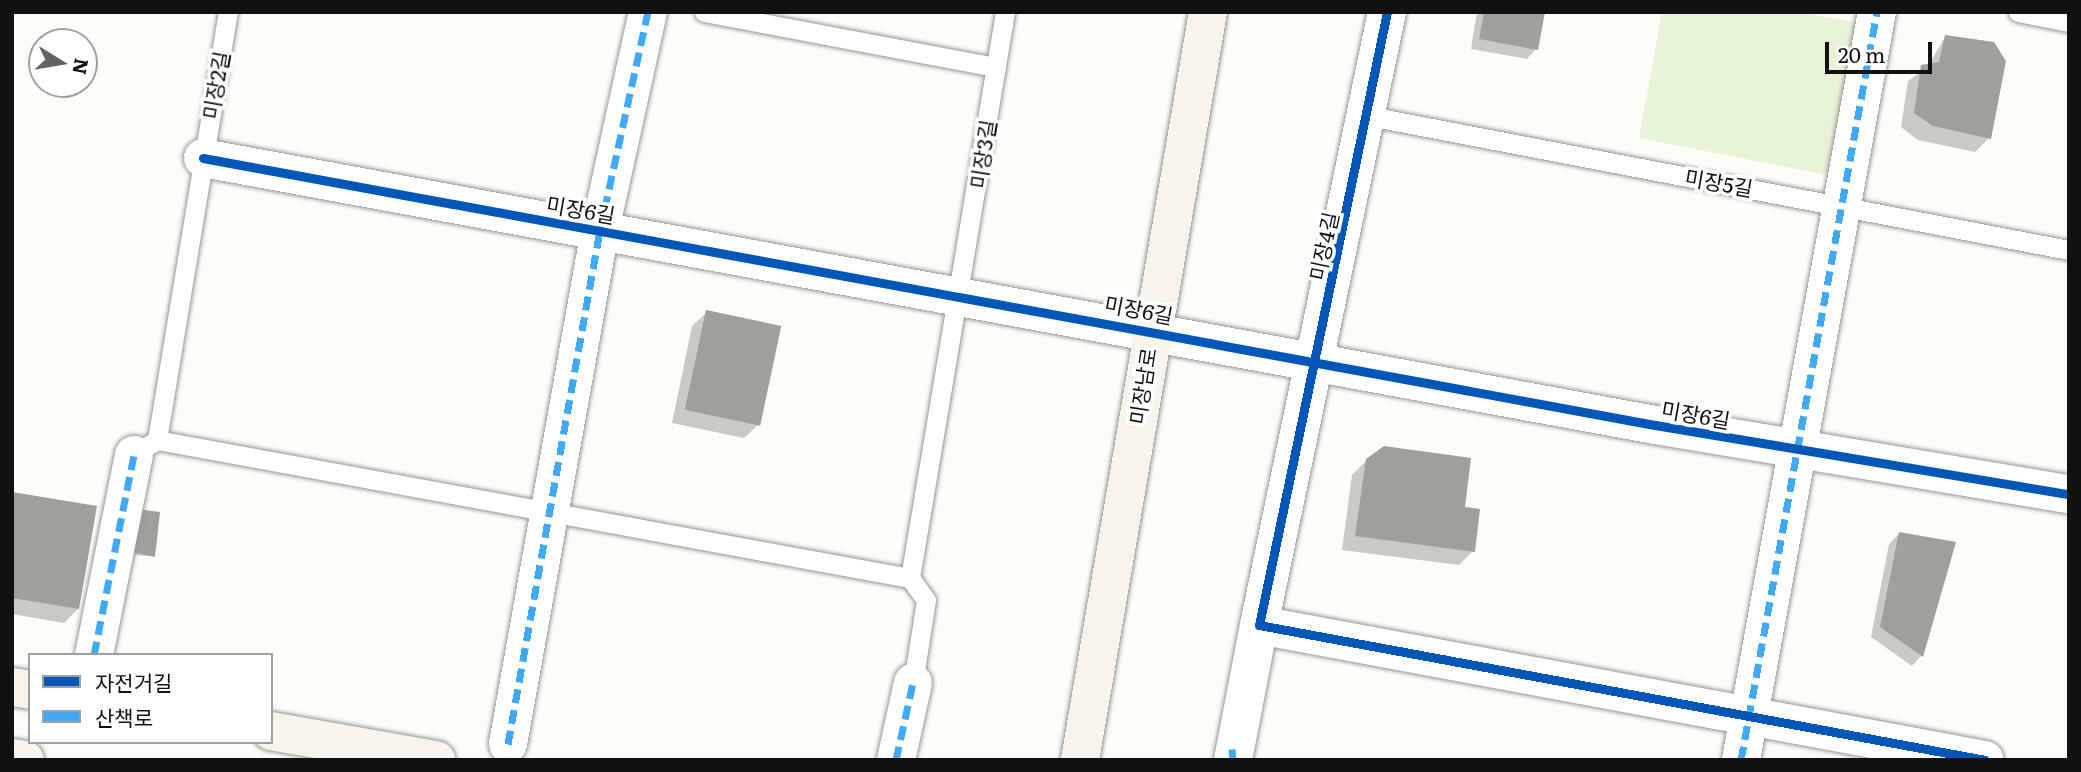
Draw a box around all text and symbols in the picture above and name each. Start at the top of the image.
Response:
north arrow [28,28,98,98]
scale bar [1829,28,1936,72]
text: 20 m [1838,38,1885,69]
street label: 미장2길 [197,49,233,121]
text: N [66,56,97,77]
street label: 미장3길 [964,118,1000,190]
street label: 미장5길 [1683,164,1755,200]
street label: 미장6길 [545,191,617,227]
street label: 미장4길 [1303,209,1343,283]
street label: 미장6길 [1103,290,1175,328]
street label: 미장남로 [1124,346,1160,426]
street label: 미장6길 [1660,396,1732,432]
legend [28,653,273,744]
text: 자전거길 [95,666,172,697]
text: 산책로 [95,701,153,732]

